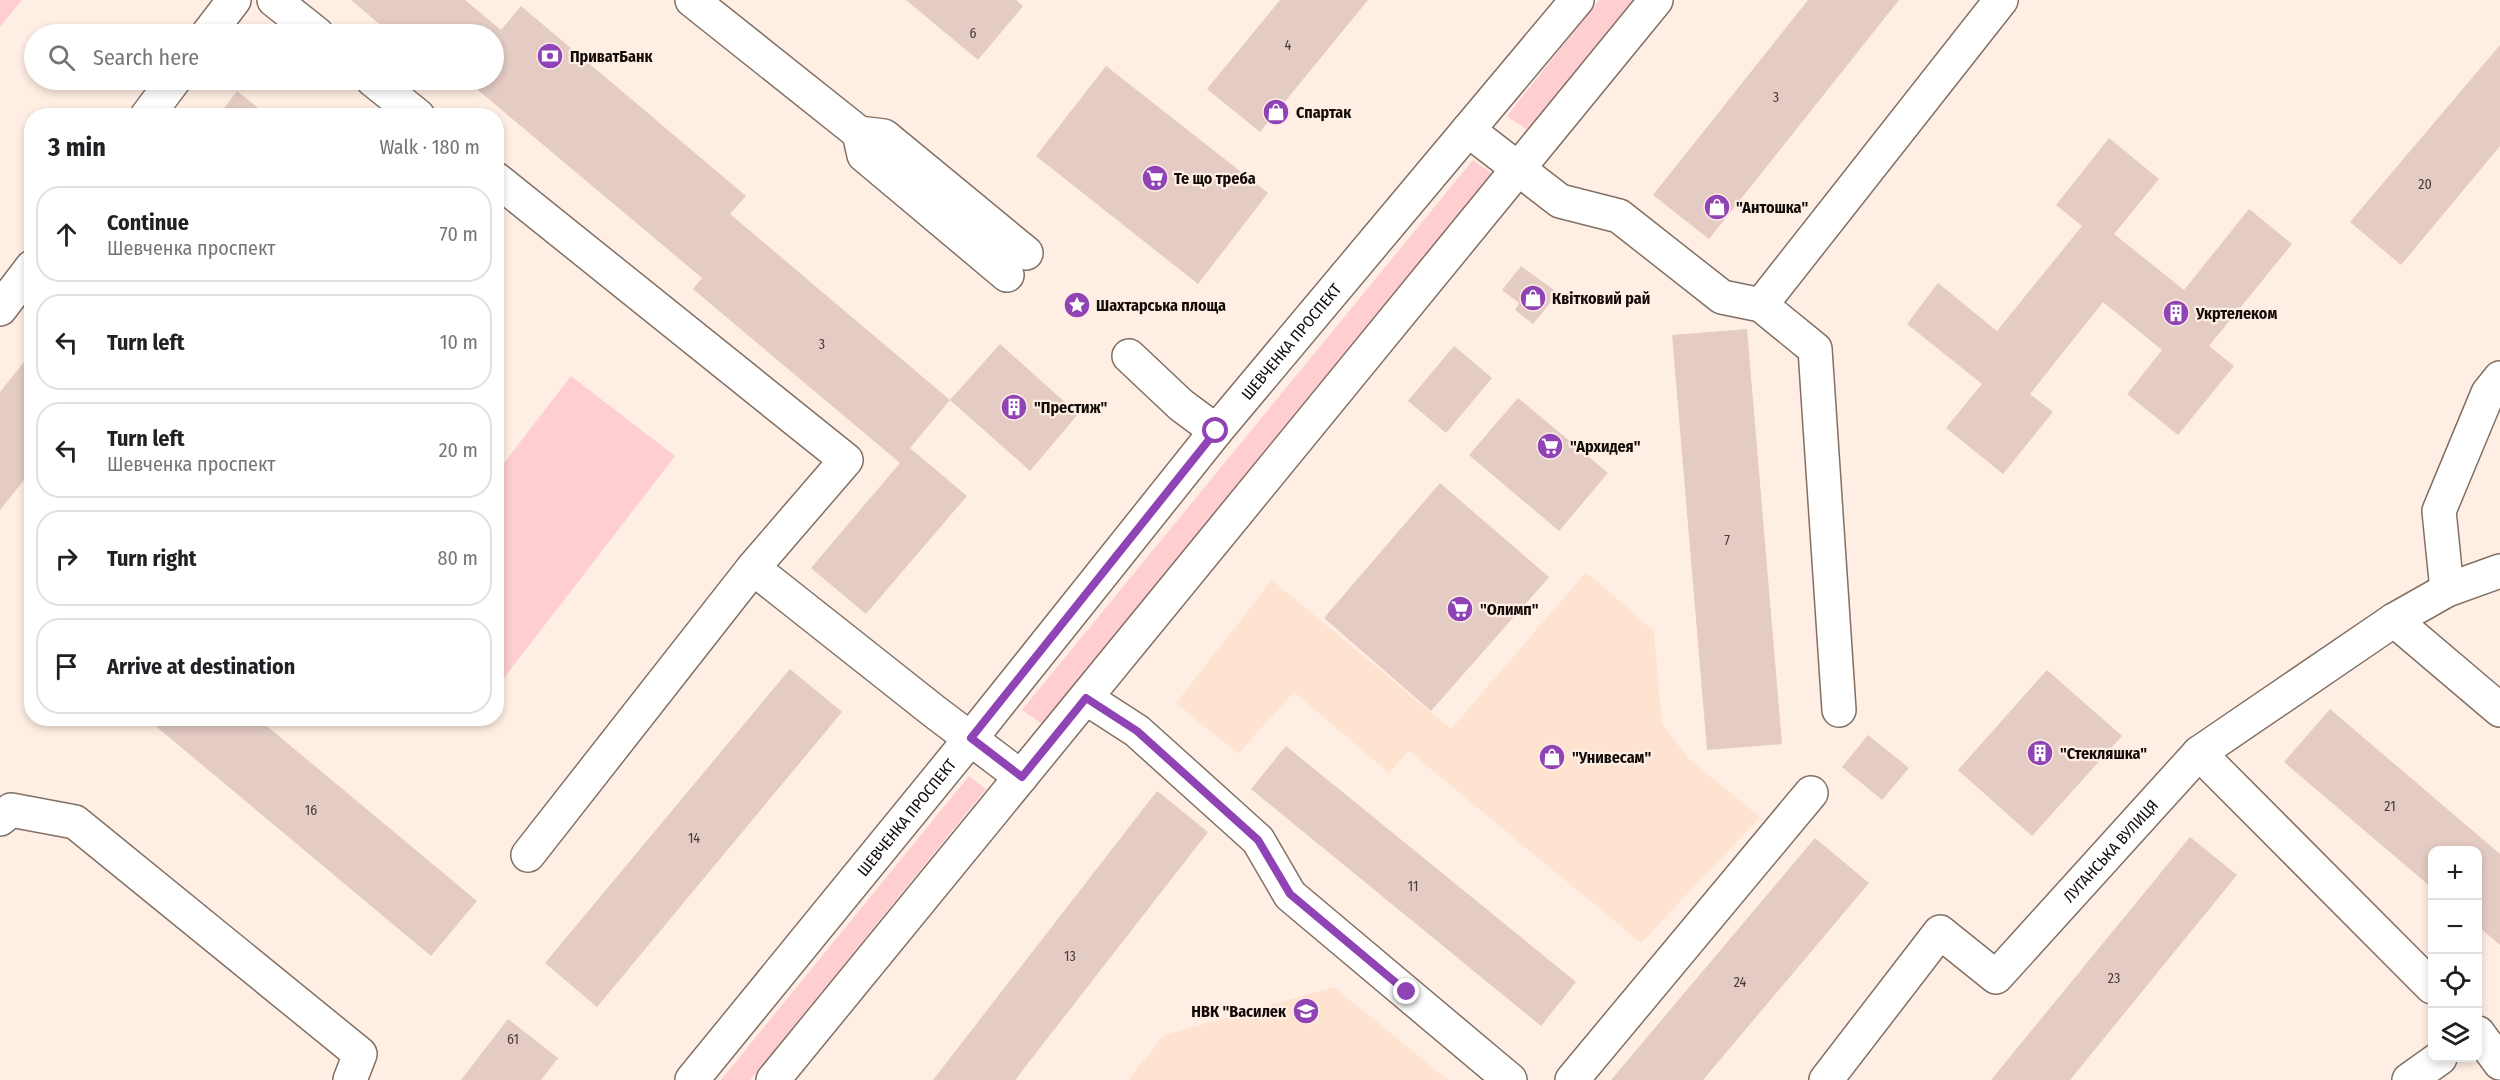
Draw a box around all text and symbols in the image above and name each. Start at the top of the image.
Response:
search box [24,24,504,90]
house number: 6 [970,25,977,42]
house number: 4 [1285,37,1292,54]
icon: search [45,41,78,74]
bank icon: ПриватБанк [535,41,565,71]
text: Search here [93,44,199,71]
place label: ПриватБанк [570,47,653,66]
house number: 3 [1773,89,1779,106]
shop icon: Спартак [1261,97,1291,127]
place label: Спартак [1296,103,1352,122]
text: 3 min [48,132,106,163]
text: Walk · 180 m [379,135,480,159]
supermarket icon: Те що треба [1140,163,1170,193]
place label: Те що треба [1174,169,1256,188]
house number: 20 [2418,176,2432,193]
shop icon: "Антошка" [1702,192,1732,222]
place label: "Антошка" [1736,198,1808,217]
text: Continue [107,209,189,236]
icon: ahead [50,218,83,251]
text: 70 m [440,222,478,246]
text: Шевченка проспект [107,236,275,260]
street label: ШЕВЧЕНКА ПРОСПЕКТ [1237,279,1346,404]
shop icon: Квітковий рай [1518,283,1548,313]
place label: Квітковий рай [1552,289,1650,308]
place icon: Шахтарська площа [1062,290,1092,320]
place label: Шахтарська площа [1096,296,1226,315]
building icon: Укртелеком [2161,298,2191,328]
place label: Укртелеком [2195,304,2277,323]
icon: left [50,326,83,359]
text: Turn left [107,329,185,356]
text: 10 m [440,330,478,354]
house number: 3 [819,336,825,353]
building icon: "Престиж" [999,392,1029,422]
place label: "Престиж" [1034,398,1108,417]
route start [1202,417,1228,443]
text: Turn left [107,425,185,452]
supermarket icon: "Архидея" [1535,431,1565,461]
icon: left [50,434,83,467]
place label: "Архидея" [1570,437,1641,456]
text: 20 m [439,438,478,462]
text: Шевченка проспект [107,452,275,476]
house number: 7 [1724,532,1730,549]
icon: right [50,542,83,575]
text: Turn right [107,545,196,572]
text: 80 m [438,546,478,570]
supermarket icon: "Олимп" [1445,594,1475,624]
place label: "Олимп" [1480,600,1539,619]
icon: arrive [50,650,83,683]
text: Arrive at destination [107,653,295,680]
building icon: "Стекляшка" [2025,738,2055,768]
shop icon: "Унивесам" [1537,742,1567,772]
place label: "Стекляшка" [2060,744,2147,763]
place label: "Унивесам" [1572,748,1651,767]
street label: ШЕВЧЕНКА ПРОСПЕКТ [853,755,960,880]
street label: ЛУГАНСЬКА ВУЛИЦЯ [2059,796,2162,906]
house number: 21 [2384,798,2396,815]
house number: 16 [305,802,317,819]
house number: 14 [688,830,700,847]
map controls [2428,846,2482,1062]
button: + [2428,846,2482,900]
house number: 11 [1408,878,1418,895]
button: − [2428,900,2482,954]
house number: 13 [1064,948,1076,965]
button: locate [2428,954,2482,1008]
house number: 23 [2108,970,2120,987]
house number: 24 [1734,974,1747,991]
route end [1393,978,1419,1004]
school or university icon: НВК "Василек [1291,996,1321,1026]
place label: НВК "Василек [1191,1002,1287,1021]
button: layers [2428,1008,2482,1062]
house number: 61 [507,1031,519,1048]

